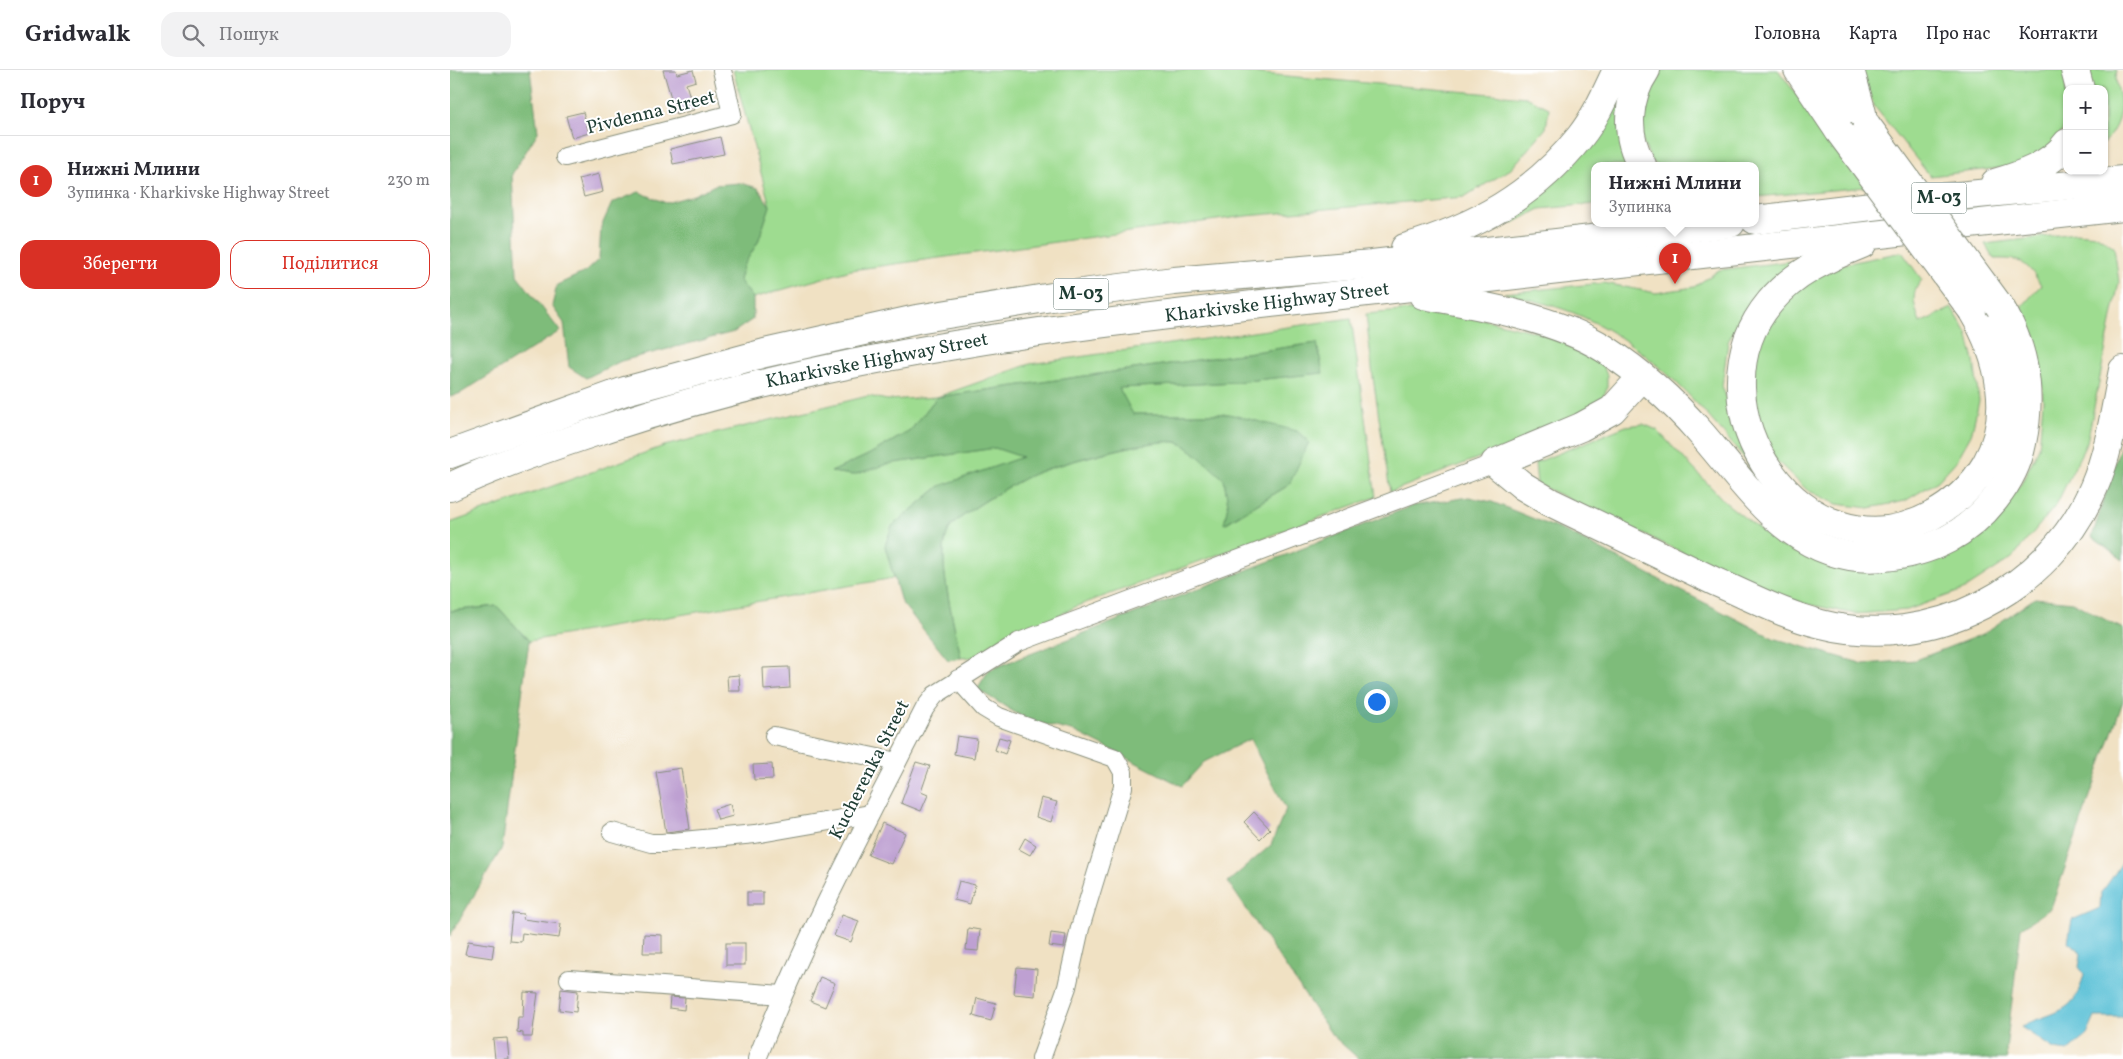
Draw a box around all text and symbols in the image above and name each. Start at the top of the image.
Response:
search box [161,12,511,57]
text: Gridwalk [25,18,131,52]
icon: search [179,21,207,49]
text: Пошук [219,22,279,48]
text: Головна [1754,22,1821,47]
text: Карта [1849,22,1898,47]
text: Про нас [1926,22,1991,47]
text: Контакти [2019,22,2098,47]
street label: Pivdenna Street [584,84,719,142]
map controls [2063,85,2108,175]
button: + [2063,85,2108,130]
text: Поруч [20,88,85,117]
button: − [2063,130,2108,175]
text: Нижні Млини [67,157,200,183]
popup [1591,162,1759,227]
text: 1 [33,170,39,192]
text: 230 m [387,170,430,192]
text: Нижні Млини [1609,171,1741,197]
road number: М-03 [1912,182,1966,214]
text: Зупинка · Kharkivske Highway Street [67,183,330,205]
text: Зупинка [1609,197,1672,219]
button: Зберегти [20,240,220,289]
button: Поділитися [230,240,430,289]
pin: 1 [1659,243,1691,284]
street label: Kharkivske Highway Street [1163,276,1391,330]
road number: М-03 [1054,278,1108,310]
street label: Kharkivske Highway Street [764,327,991,395]
your location [1364,689,1390,715]
street label: Kucherenka Street [824,695,917,844]

